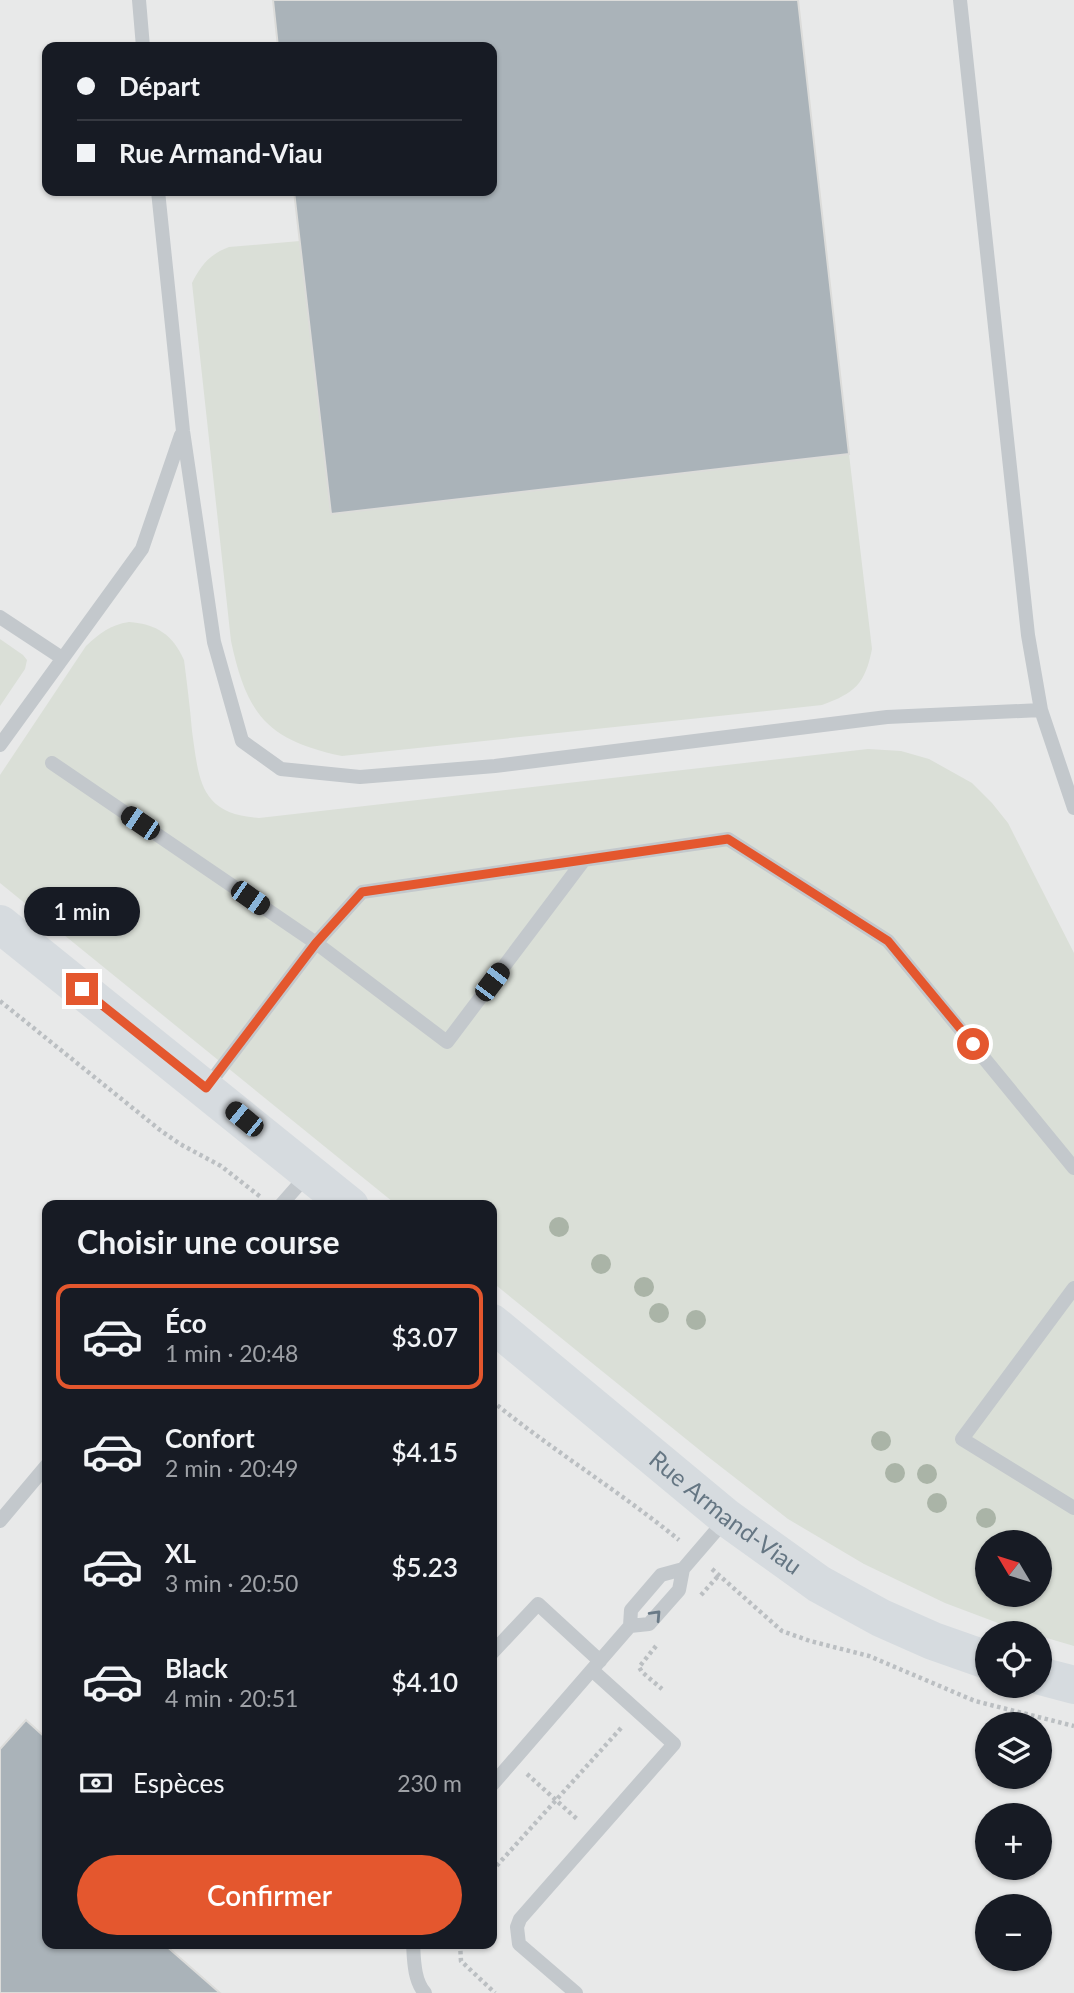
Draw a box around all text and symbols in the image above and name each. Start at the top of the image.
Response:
text: Départ [119,70,200,102]
text: Rue Armand-Viau [119,137,323,169]
car [117,803,164,843]
car [227,877,274,919]
callout: 1 min [24,888,140,936]
text: 1 min [54,897,110,925]
car [471,959,514,1005]
route end [66,973,98,1005]
route start [957,1028,989,1060]
car [222,1098,267,1140]
text: Choisir une course [77,1222,340,1261]
icon: car [81,1305,144,1368]
text: Éco [165,1307,207,1339]
text: $3.07 [392,1321,458,1353]
text: 1 min · 20:48 [165,1339,298,1367]
icon: car [81,1420,144,1483]
text: Confort [165,1422,255,1454]
text: $4.15 [392,1436,458,1468]
street label: Rue Armand-Viau [644,1444,808,1580]
text: 2 min · 20:49 [165,1454,298,1482]
north arrow [975,1530,1052,1606]
map controls [975,1530,1052,1971]
icon: car [81,1535,144,1598]
text: XL [165,1537,196,1569]
text: $5.23 [392,1551,458,1583]
text: 3 min · 20:50 [165,1569,298,1597]
one-way arrow [648,1610,660,1623]
button: locate [975,1621,1052,1698]
icon: car [81,1650,144,1713]
text: Black [165,1652,228,1684]
text: $4.10 [392,1666,458,1698]
text: 4 min · 20:51 [165,1684,298,1712]
button: layers [975,1712,1052,1789]
icon: cash [77,1764,115,1802]
text: Espèces [133,1767,225,1799]
text: 230 m [397,1769,462,1797]
button: + [975,1803,1052,1880]
button: Confirmer [77,1855,462,1935]
button: − [975,1894,1052,1971]

